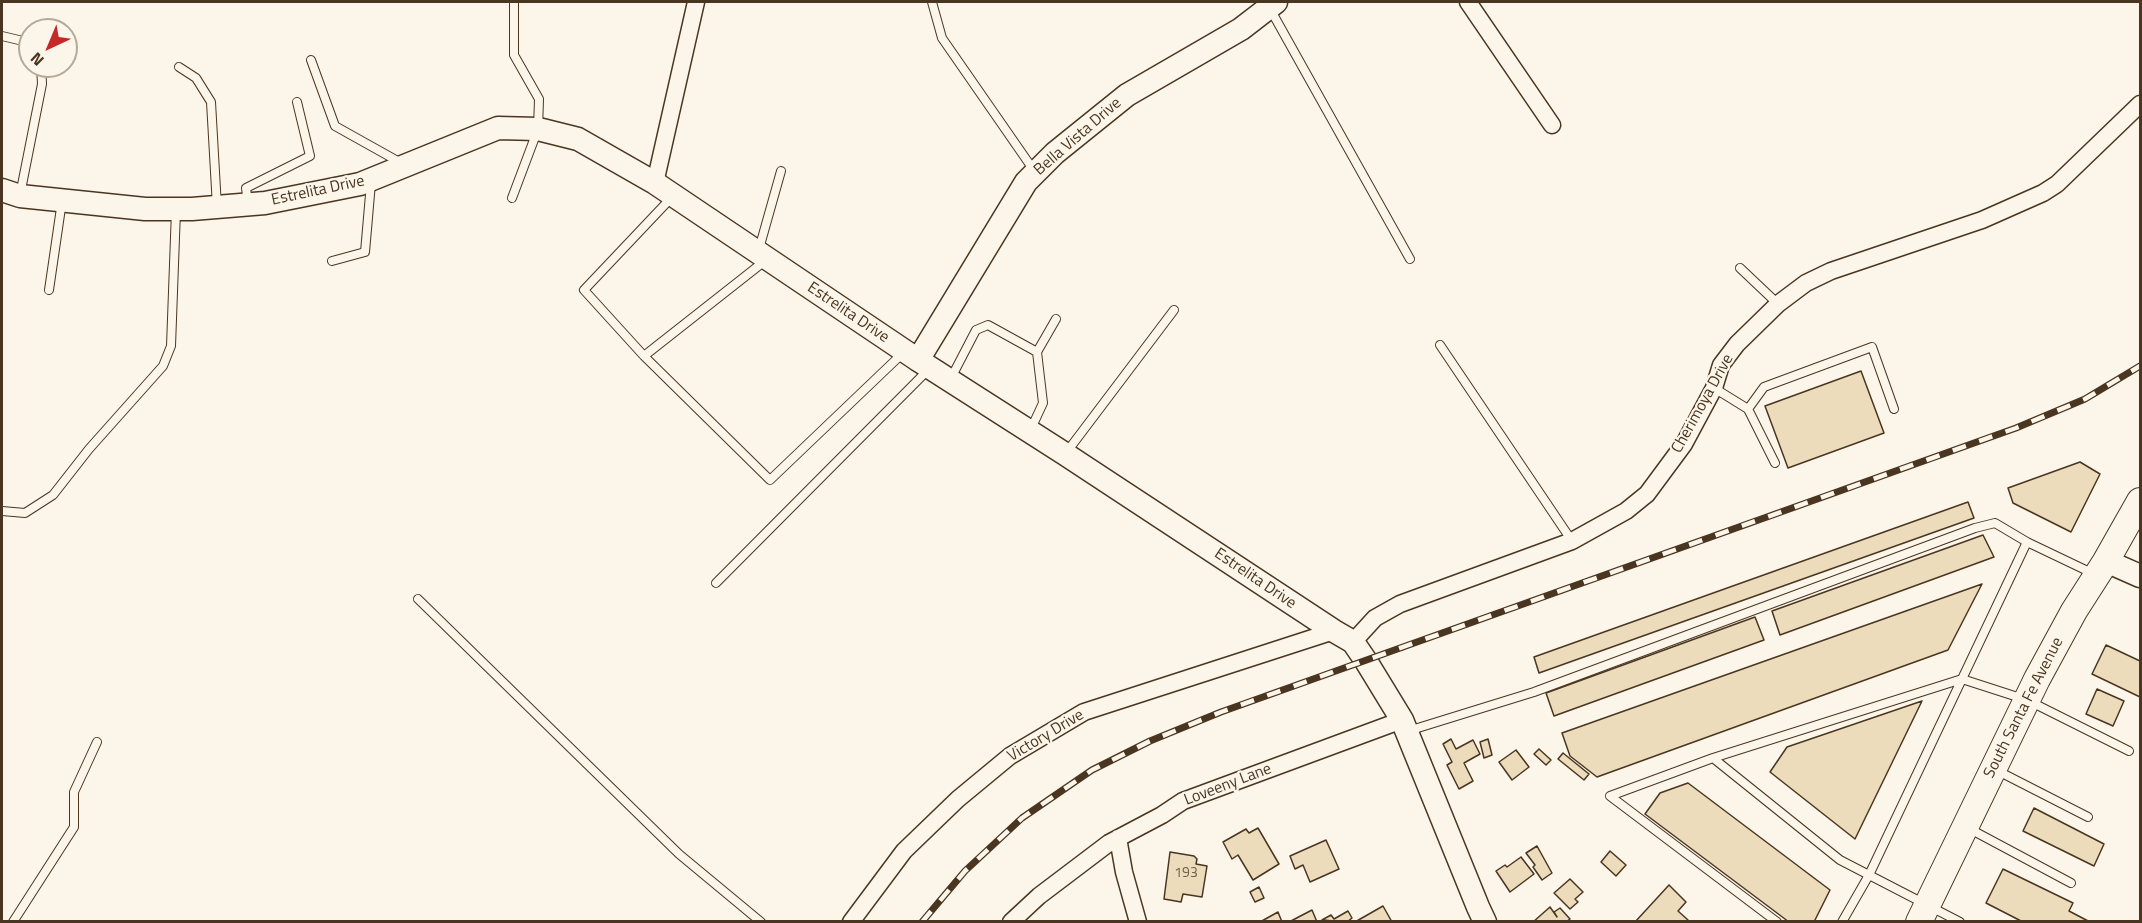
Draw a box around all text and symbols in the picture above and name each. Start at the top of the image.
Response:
north arrow [18,18,78,78]
text: N [25,47,49,72]
street label: Bella Vista Drive [1030,94,1126,180]
street label: Estrelita Drive [270,172,366,210]
street label: Estrelita Drive [803,279,893,347]
street label: Cherimoya Drive [1668,351,1738,457]
street label: Estrelita Drive [1210,545,1300,613]
street label: South Santa Fe Avenue [1980,634,2068,782]
street label: Victory Drive [1004,706,1088,766]
street label: Loveeny Lane [1182,760,1274,810]
house number: 193 [1174,866,1198,882]

